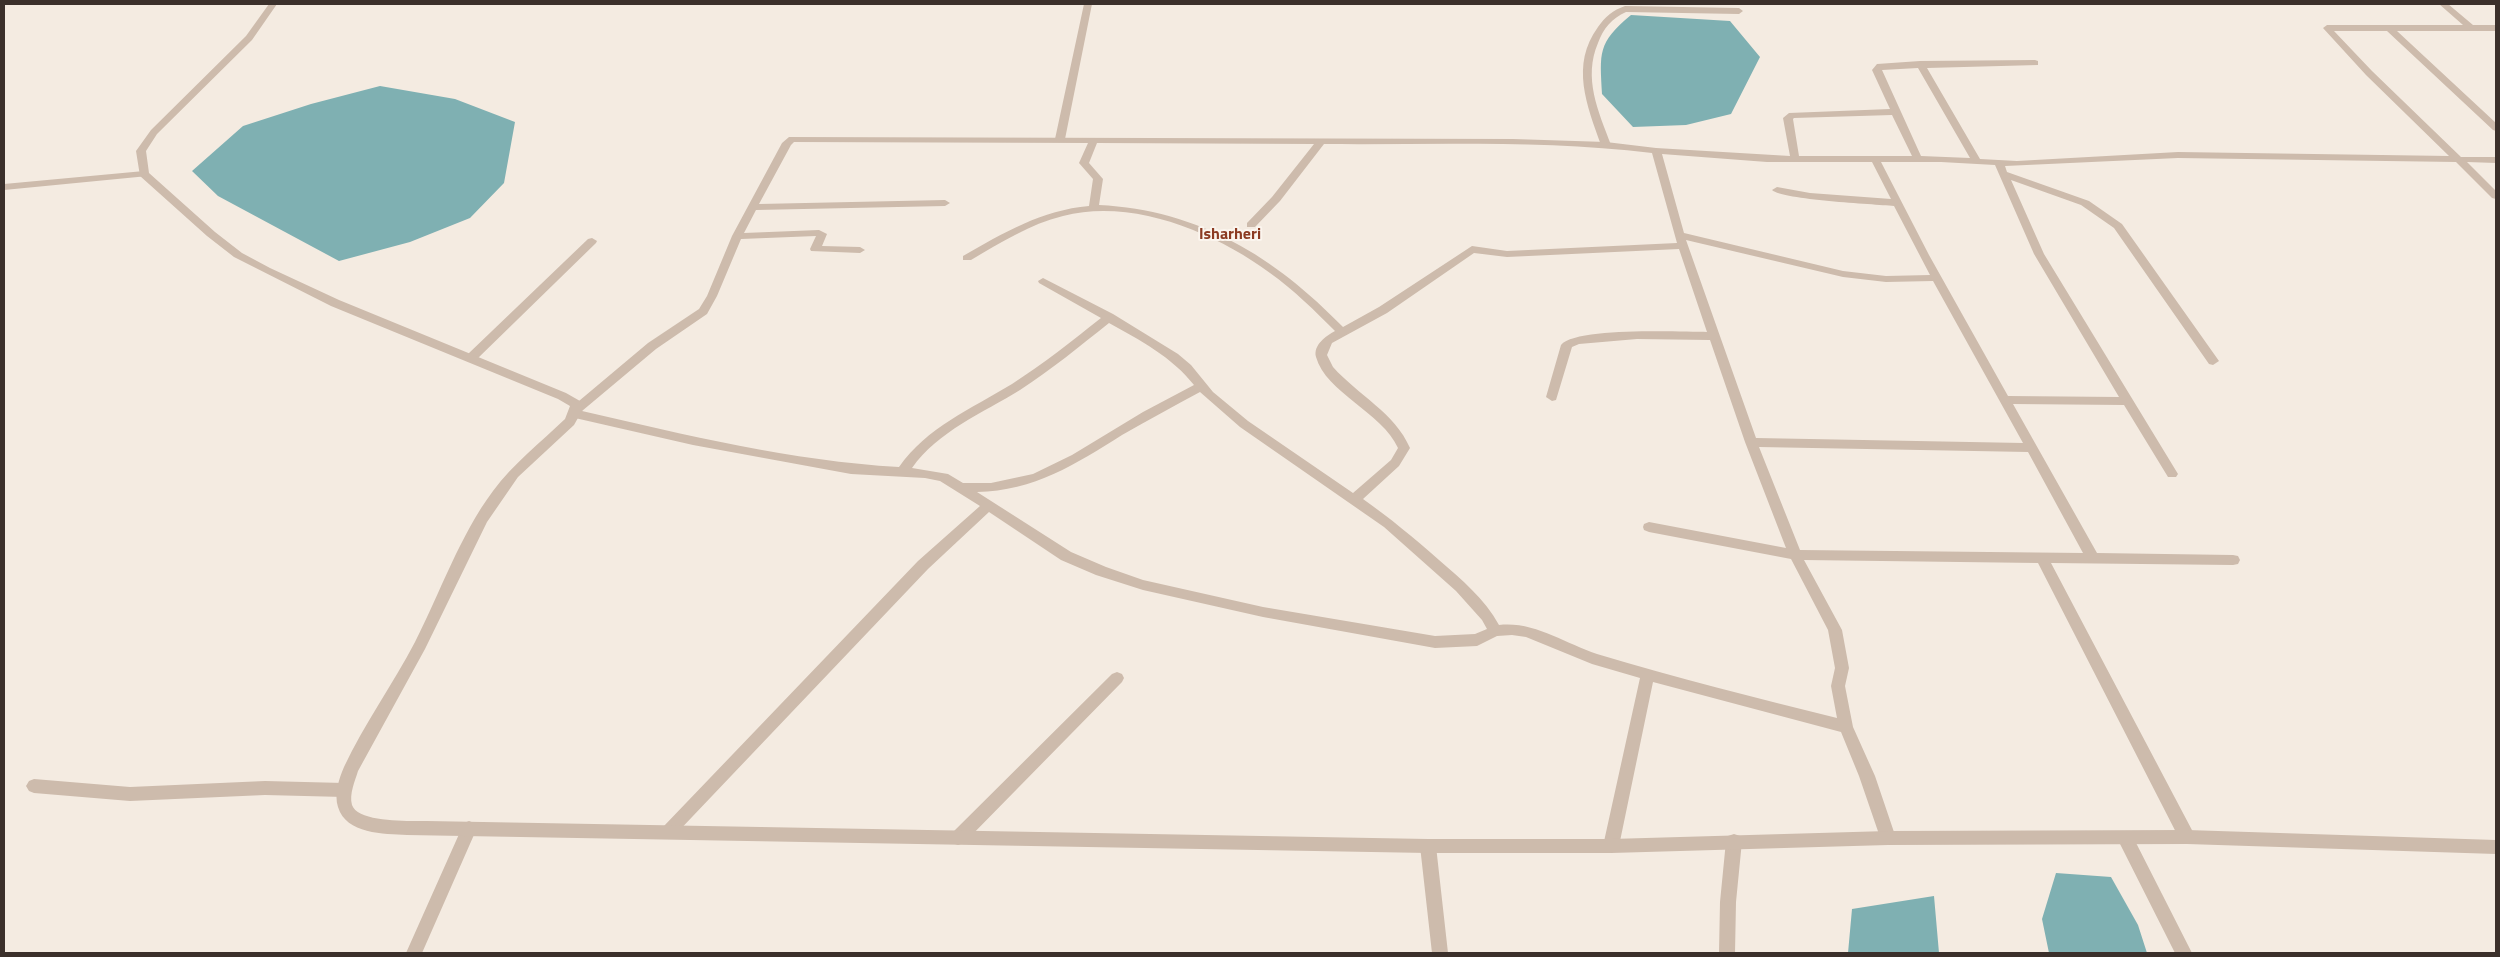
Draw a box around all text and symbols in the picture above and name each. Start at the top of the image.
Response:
district label: Isharheri [1199,225,1261,245]

